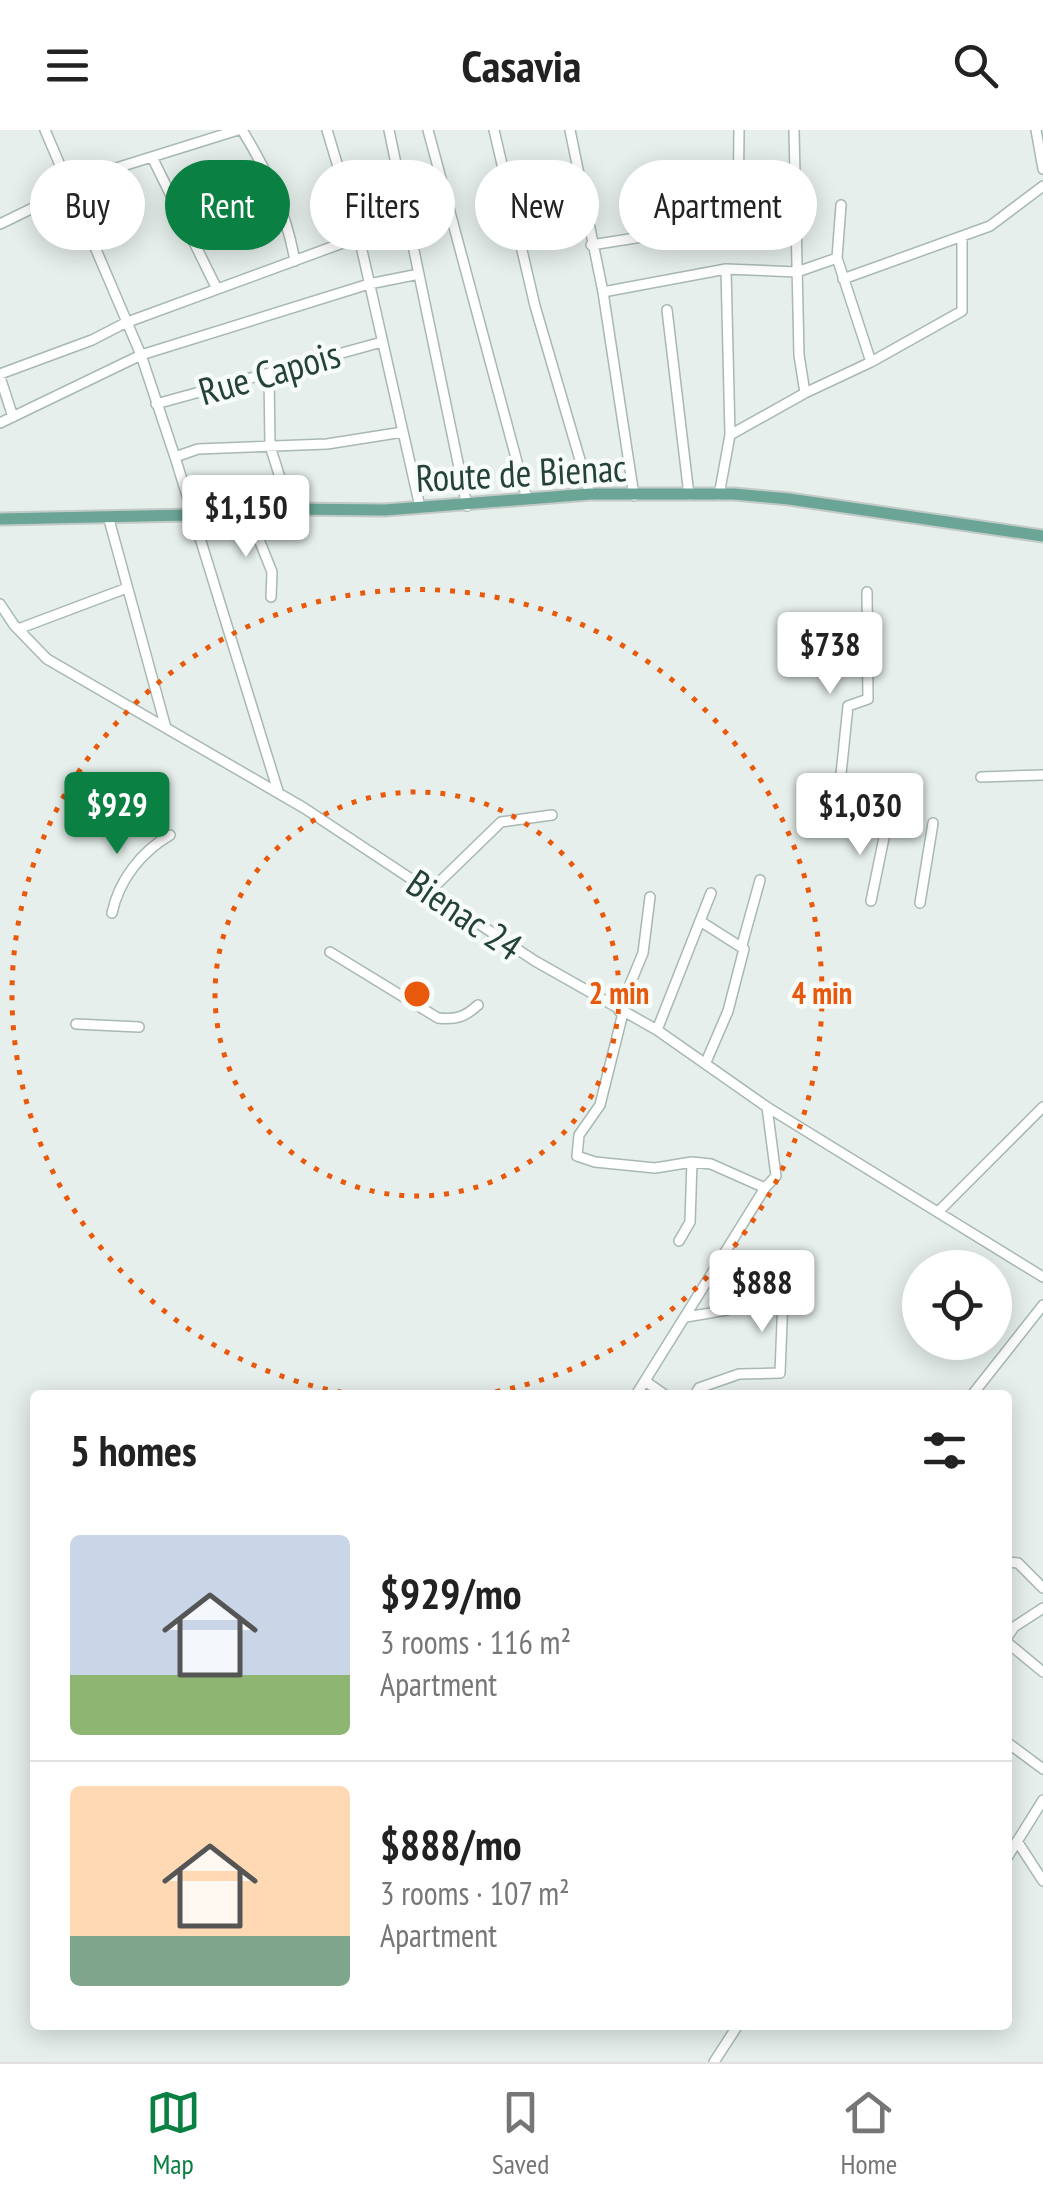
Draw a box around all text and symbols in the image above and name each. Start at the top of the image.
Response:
text: Casavia [462,36,581,94]
icon: menu [40,38,95,93]
icon: search [948,38,1003,93]
chip: Buy [30,160,145,250]
chip: Rent [165,160,290,250]
chip: Filters [310,160,455,250]
chip: New [475,160,599,250]
chip: Apartment [619,160,817,250]
street label: Rue Capois [193,329,345,415]
street label: Route de Bienac [414,442,628,502]
pin: $1,150 [165,475,327,560]
text: $1,150 [204,486,288,528]
pin: $738 [771,612,889,697]
text: $738 [799,623,861,665]
pin: $929 [58,772,176,857]
pin: $1,030 [779,773,941,858]
text: $929 [86,783,148,825]
text: $1,030 [818,784,902,826]
street label: Bienac 24 [398,858,532,970]
text: 2 min [589,973,649,1012]
text: 4 min [792,973,852,1012]
centre of rings [399,976,435,1012]
pin: $888 [703,1250,821,1335]
map controls [902,1250,1012,1360]
button: locate [902,1250,1012,1360]
text: $888 [731,1261,793,1303]
text: 5 homes [70,1423,197,1478]
icon: filters [917,1423,972,1478]
text: $929/mo [380,1566,522,1621]
icon: home [150,1575,270,1695]
text: 3 rooms · 116 m² [380,1621,571,1663]
text: Apartment [380,1663,497,1705]
text: $888/mo [380,1817,522,1872]
icon: home [150,1826,270,1946]
text: 3 rooms · 107 m² [380,1872,570,1914]
text: Apartment [380,1914,497,1956]
tab: Map [146,2085,201,2182]
tab: Saved [492,2085,549,2182]
tab: Home [841,2085,897,2182]

